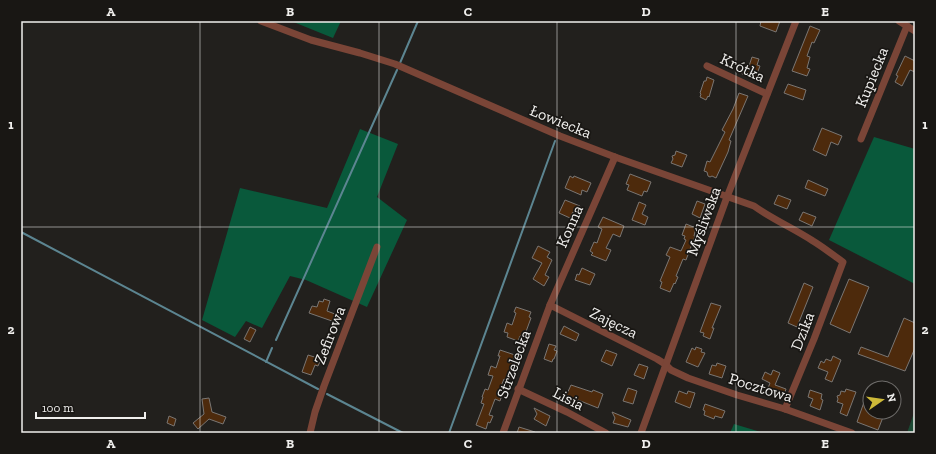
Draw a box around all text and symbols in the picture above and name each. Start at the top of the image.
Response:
text: A [107,4,116,19]
text: B [286,4,294,19]
text: C [464,4,472,19]
text: D [641,4,651,19]
text: E [821,4,829,19]
street label: Kupiecka [851,44,892,110]
street label: Krótka [717,49,768,86]
street label: Łowiecka [527,101,595,142]
text: 1 [8,117,14,132]
text: 1 [922,117,928,132]
street label: Myśliwska [682,184,725,258]
street label: Konna [552,202,587,250]
street label: Zefirowa [310,303,349,367]
street label: Zajęcza [587,303,641,342]
street label: Dzika [787,309,818,353]
text: 2 [8,322,15,337]
text: 2 [922,322,929,337]
street label: Strzelecka [492,327,535,401]
street label: Pocztowa [727,369,795,406]
north arrow [862,380,902,420]
street label: Lisia [550,383,588,414]
text: N [884,392,899,404]
scale bar [36,394,145,420]
text: 100 m [42,401,74,415]
text: A [107,436,116,451]
text: B [286,436,294,451]
text: C [464,436,472,451]
text: D [641,436,651,451]
text: E [821,436,829,451]

